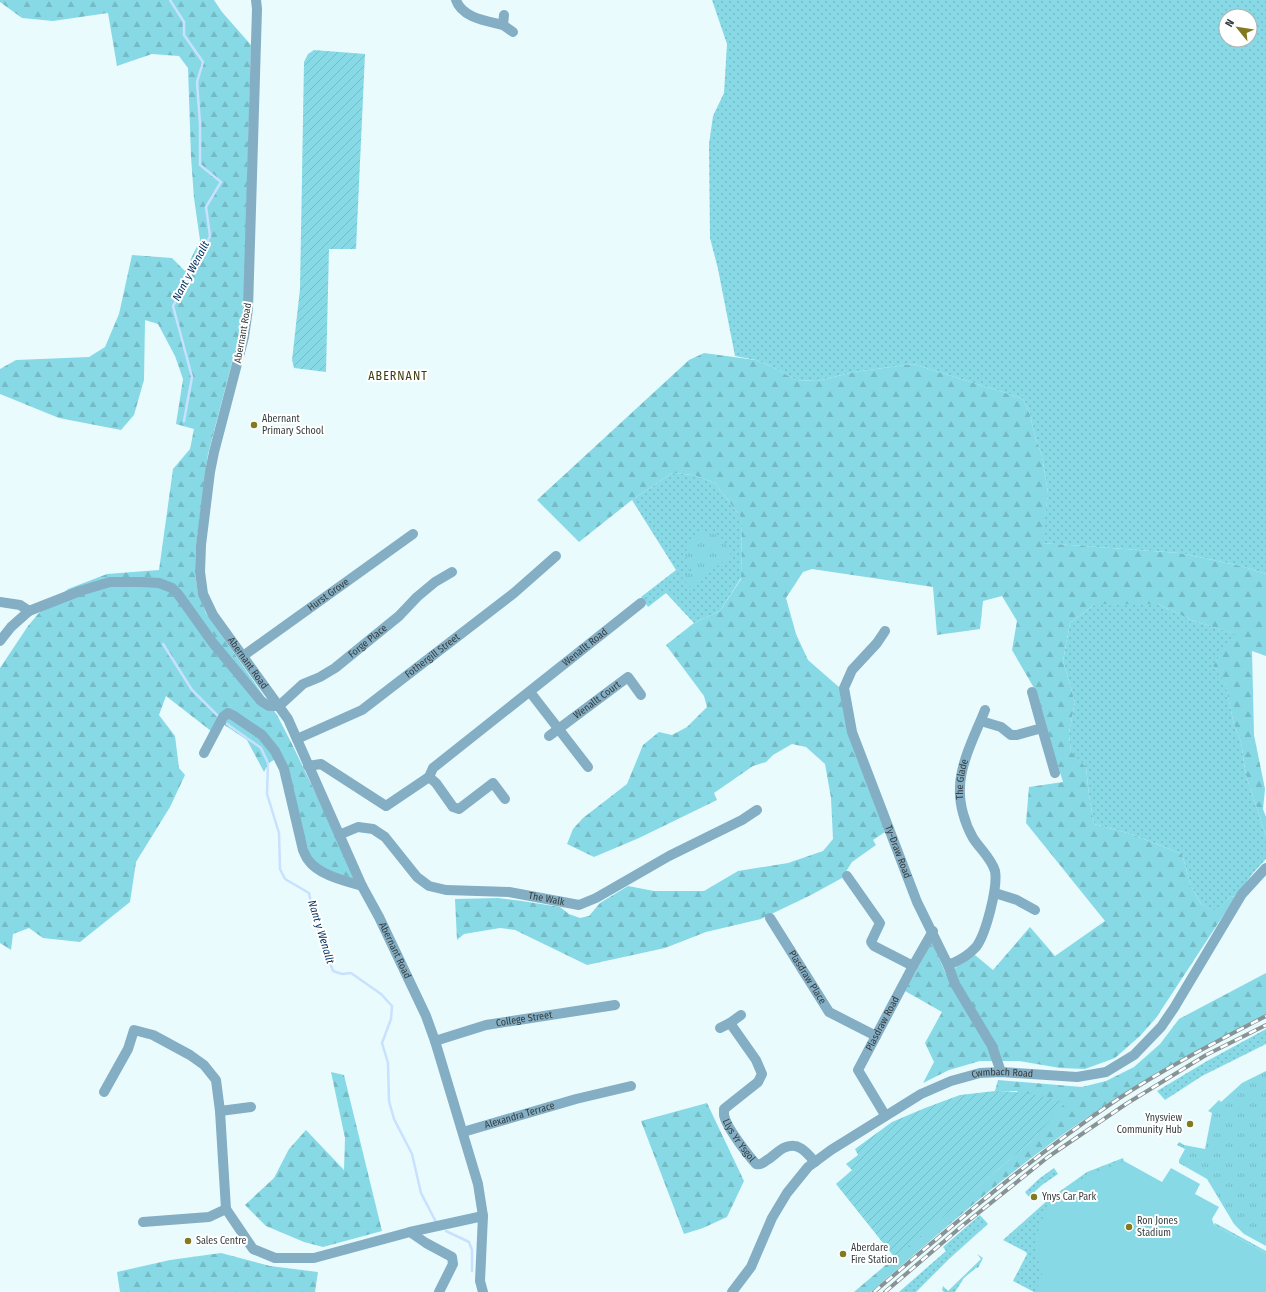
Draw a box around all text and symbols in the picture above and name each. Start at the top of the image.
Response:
north arrow [1218,8,1258,48]
text: N [1222,17,1237,29]
water label: Nant y Wenallt [170,239,212,303]
street label: Abernant Road [232,302,254,364]
district label: ABERNANT [368,369,428,383]
place label: Abernant Primary School [262,413,324,437]
marker: Abernant Primary School [249,420,259,430]
street label: Hurst Grove [305,576,351,614]
street label: Forge Place [346,622,389,661]
street label: Wenallt Road [560,626,610,669]
street label: Fothergill Street [403,631,463,681]
street label: Abernant Road [225,635,270,691]
street label: Wenallt Court [571,678,623,722]
street label: The Glade [954,758,971,800]
street label: Ty-Draw Road [882,824,913,880]
street label: The Walk [527,890,566,908]
water label: Nant y Wenallt [305,899,337,966]
street label: Abernant Road [376,920,413,981]
street label: Plasdraw Place [786,948,829,1006]
street label: Plasdraw Road [863,994,902,1053]
street label: College Street [495,1009,554,1029]
street label: Cwmbach Road [970,1066,1034,1081]
street label: Alexandra Terrace [483,1100,556,1131]
place label: Ynysview Community Hub [1117,1112,1182,1136]
street label: Llys Yr Ysgol [720,1117,758,1165]
marker: Ynysview Community Hub [1185,1119,1195,1129]
place label: Ynys Car Park [1042,1191,1097,1203]
marker: Ynys Car Park [1029,1192,1039,1202]
place label: Ron Jones Stadium [1137,1215,1178,1239]
marker: Ron Jones Stadium [1124,1222,1134,1232]
place label: Sales Centre [196,1235,246,1247]
marker: Sales Centre [183,1236,193,1246]
place label: Aberdare Fire Station [851,1242,897,1266]
marker: Aberdare Fire Station [838,1249,848,1259]

